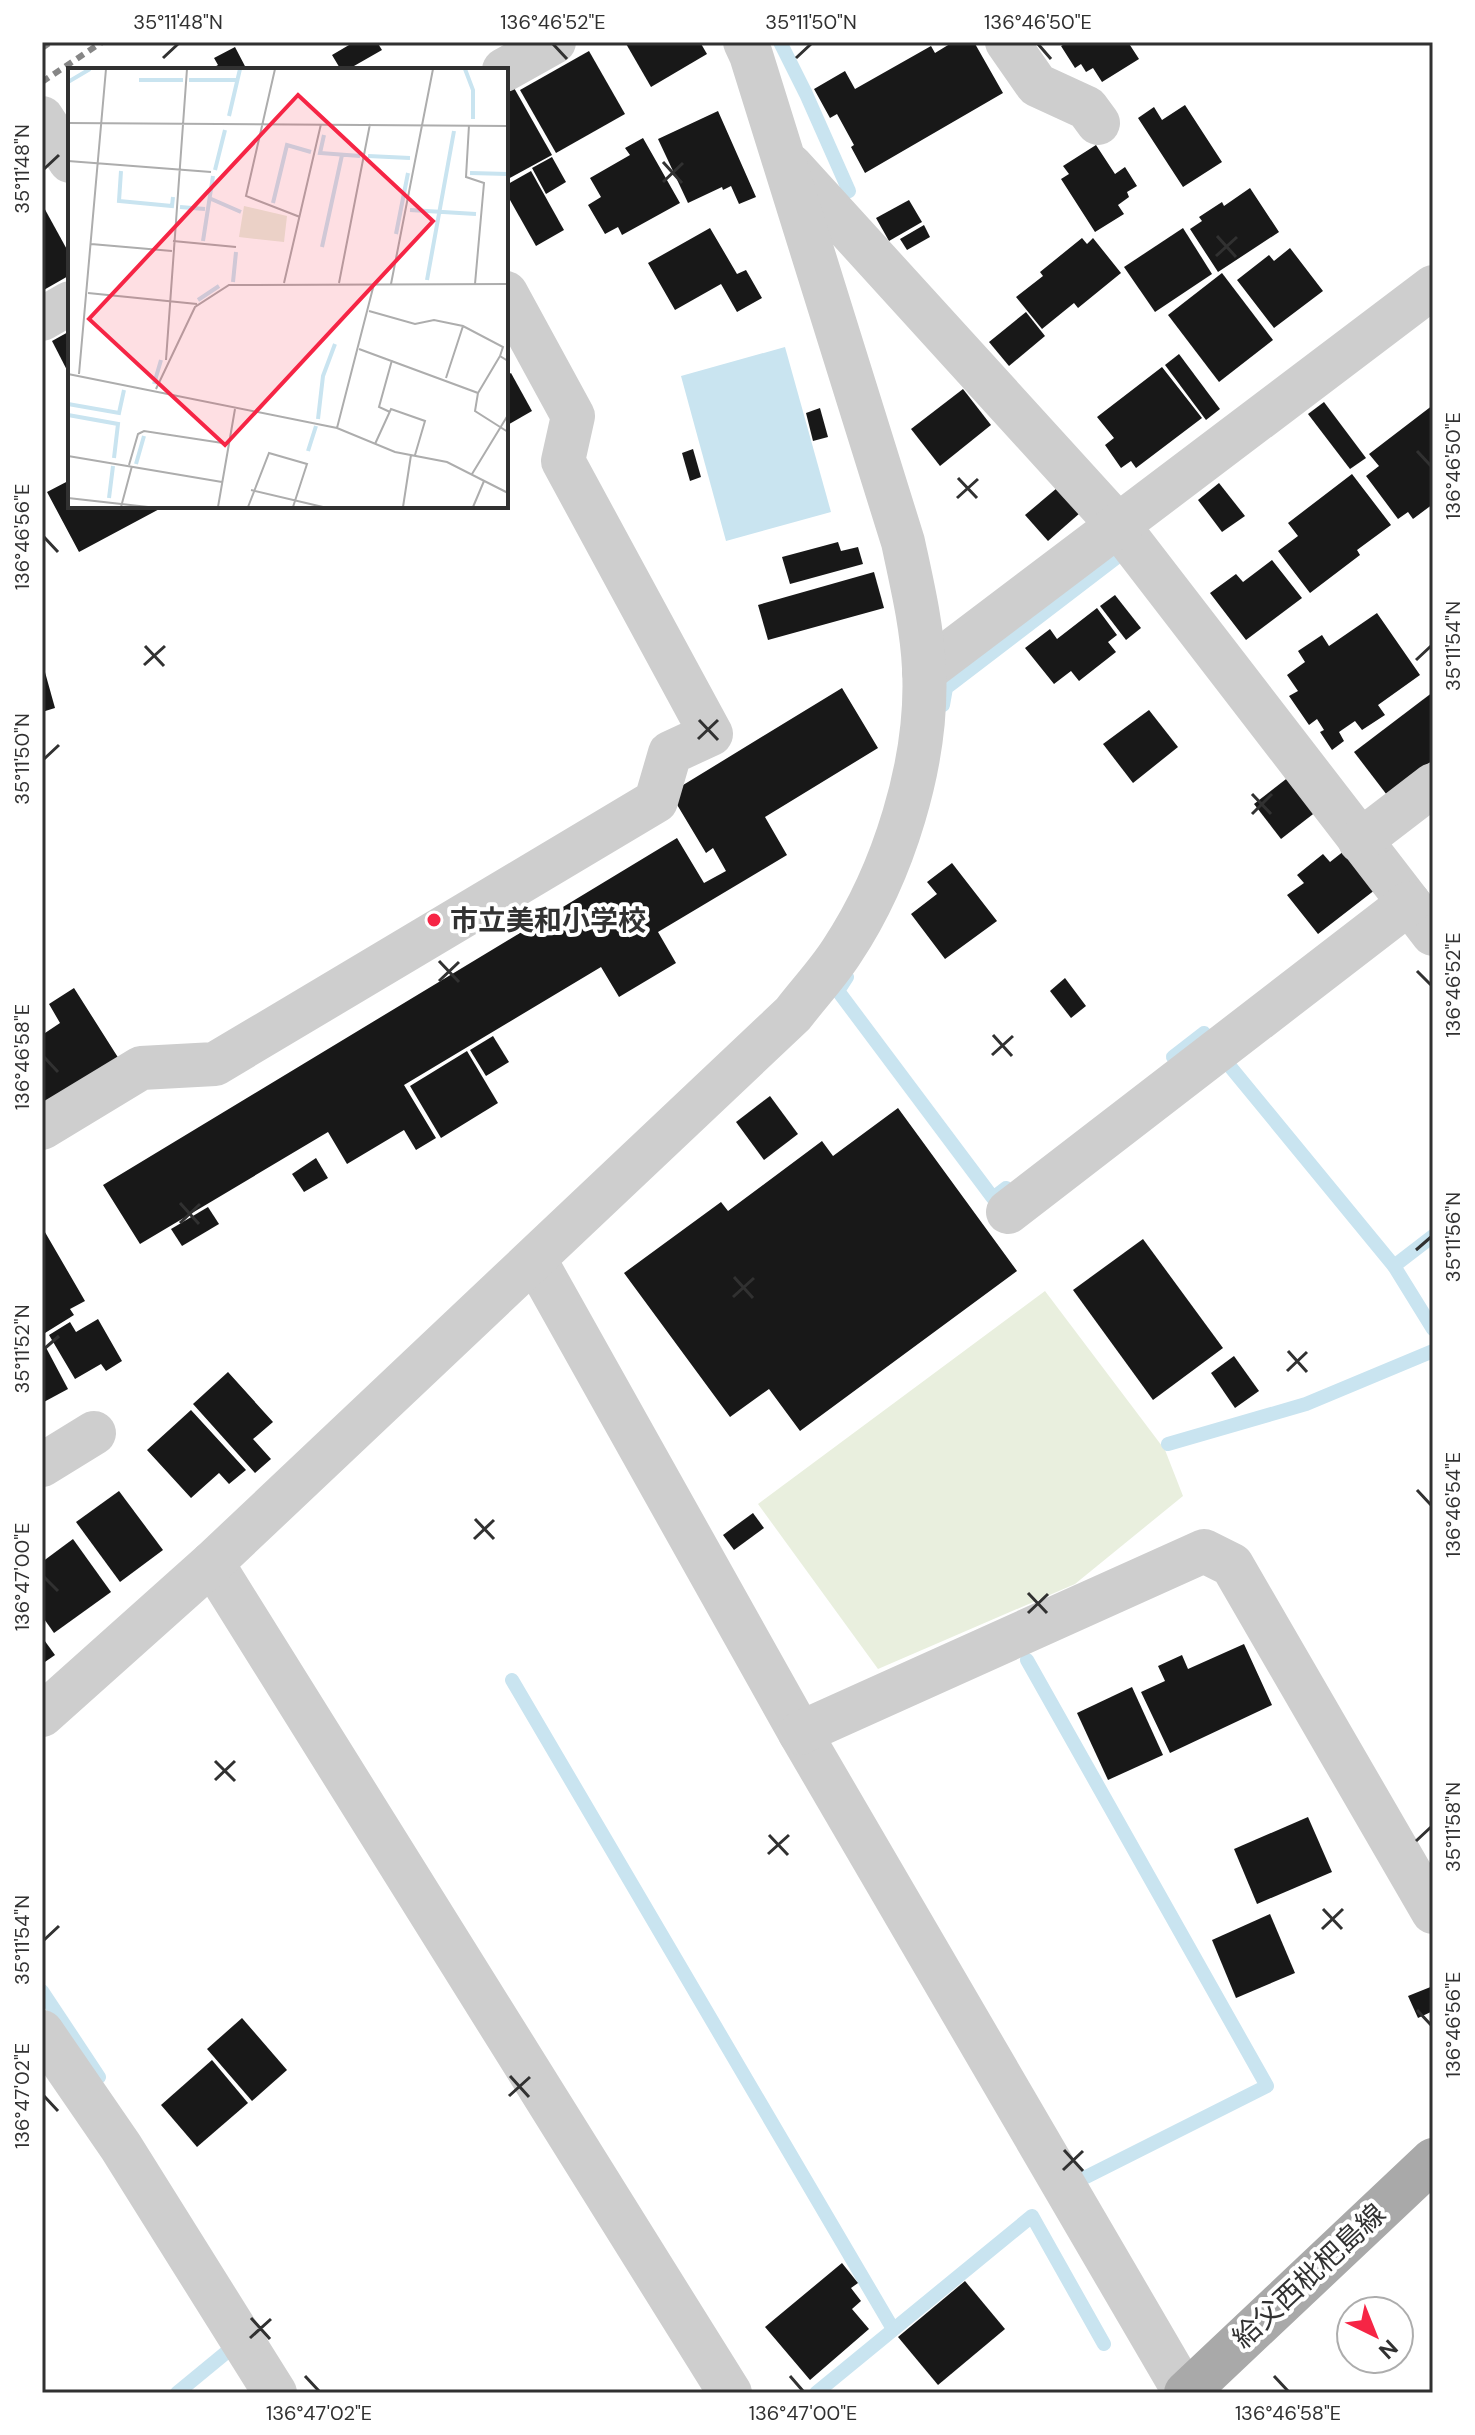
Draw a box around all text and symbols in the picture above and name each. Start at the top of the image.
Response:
text: 35°11'48"N [133,9,223,35]
text: 136°46'52"E [500,9,606,35]
text: 35°11'50"N [765,9,857,35]
text: 136°46'50"E [984,9,1092,35]
inset map [68,68,508,508]
text: 35°11'48"N [9,124,35,214]
text: 136°46'50"E [1440,412,1466,520]
text: 136°46'56"E [9,484,35,590]
text: 35°11'54"N [1440,601,1466,691]
text: 35°11'50"N [9,713,35,805]
place label: 市立美和小学校 [450,902,646,939]
marker: 市立美和小学校 [425,911,443,929]
text: 136°46'52"E [1440,932,1466,1038]
text: 136°46'58"E [9,1004,35,1110]
text: 35°11'56"N [1440,1192,1466,1282]
text: 35°11'52"N [9,1305,35,1393]
text: 136°46'54"E [1440,1452,1466,1558]
text: 136°47'00"E [9,1523,35,1631]
text: 35°11'58"N [1440,1782,1466,1872]
text: 35°11'54"N [9,1895,35,1985]
text: 136°46'56"E [1440,1972,1466,2078]
text: 136°47'02"E [9,2043,35,2149]
street label: 給父西枇杷島線 [1225,2196,1393,2356]
north arrow [1335,2295,1415,2375]
text: N [1373,2333,1404,2365]
text: 136°47'02"E [266,2400,372,2426]
text: 136°47'00"E [749,2400,857,2426]
text: 136°46'58"E [1235,2400,1341,2426]

